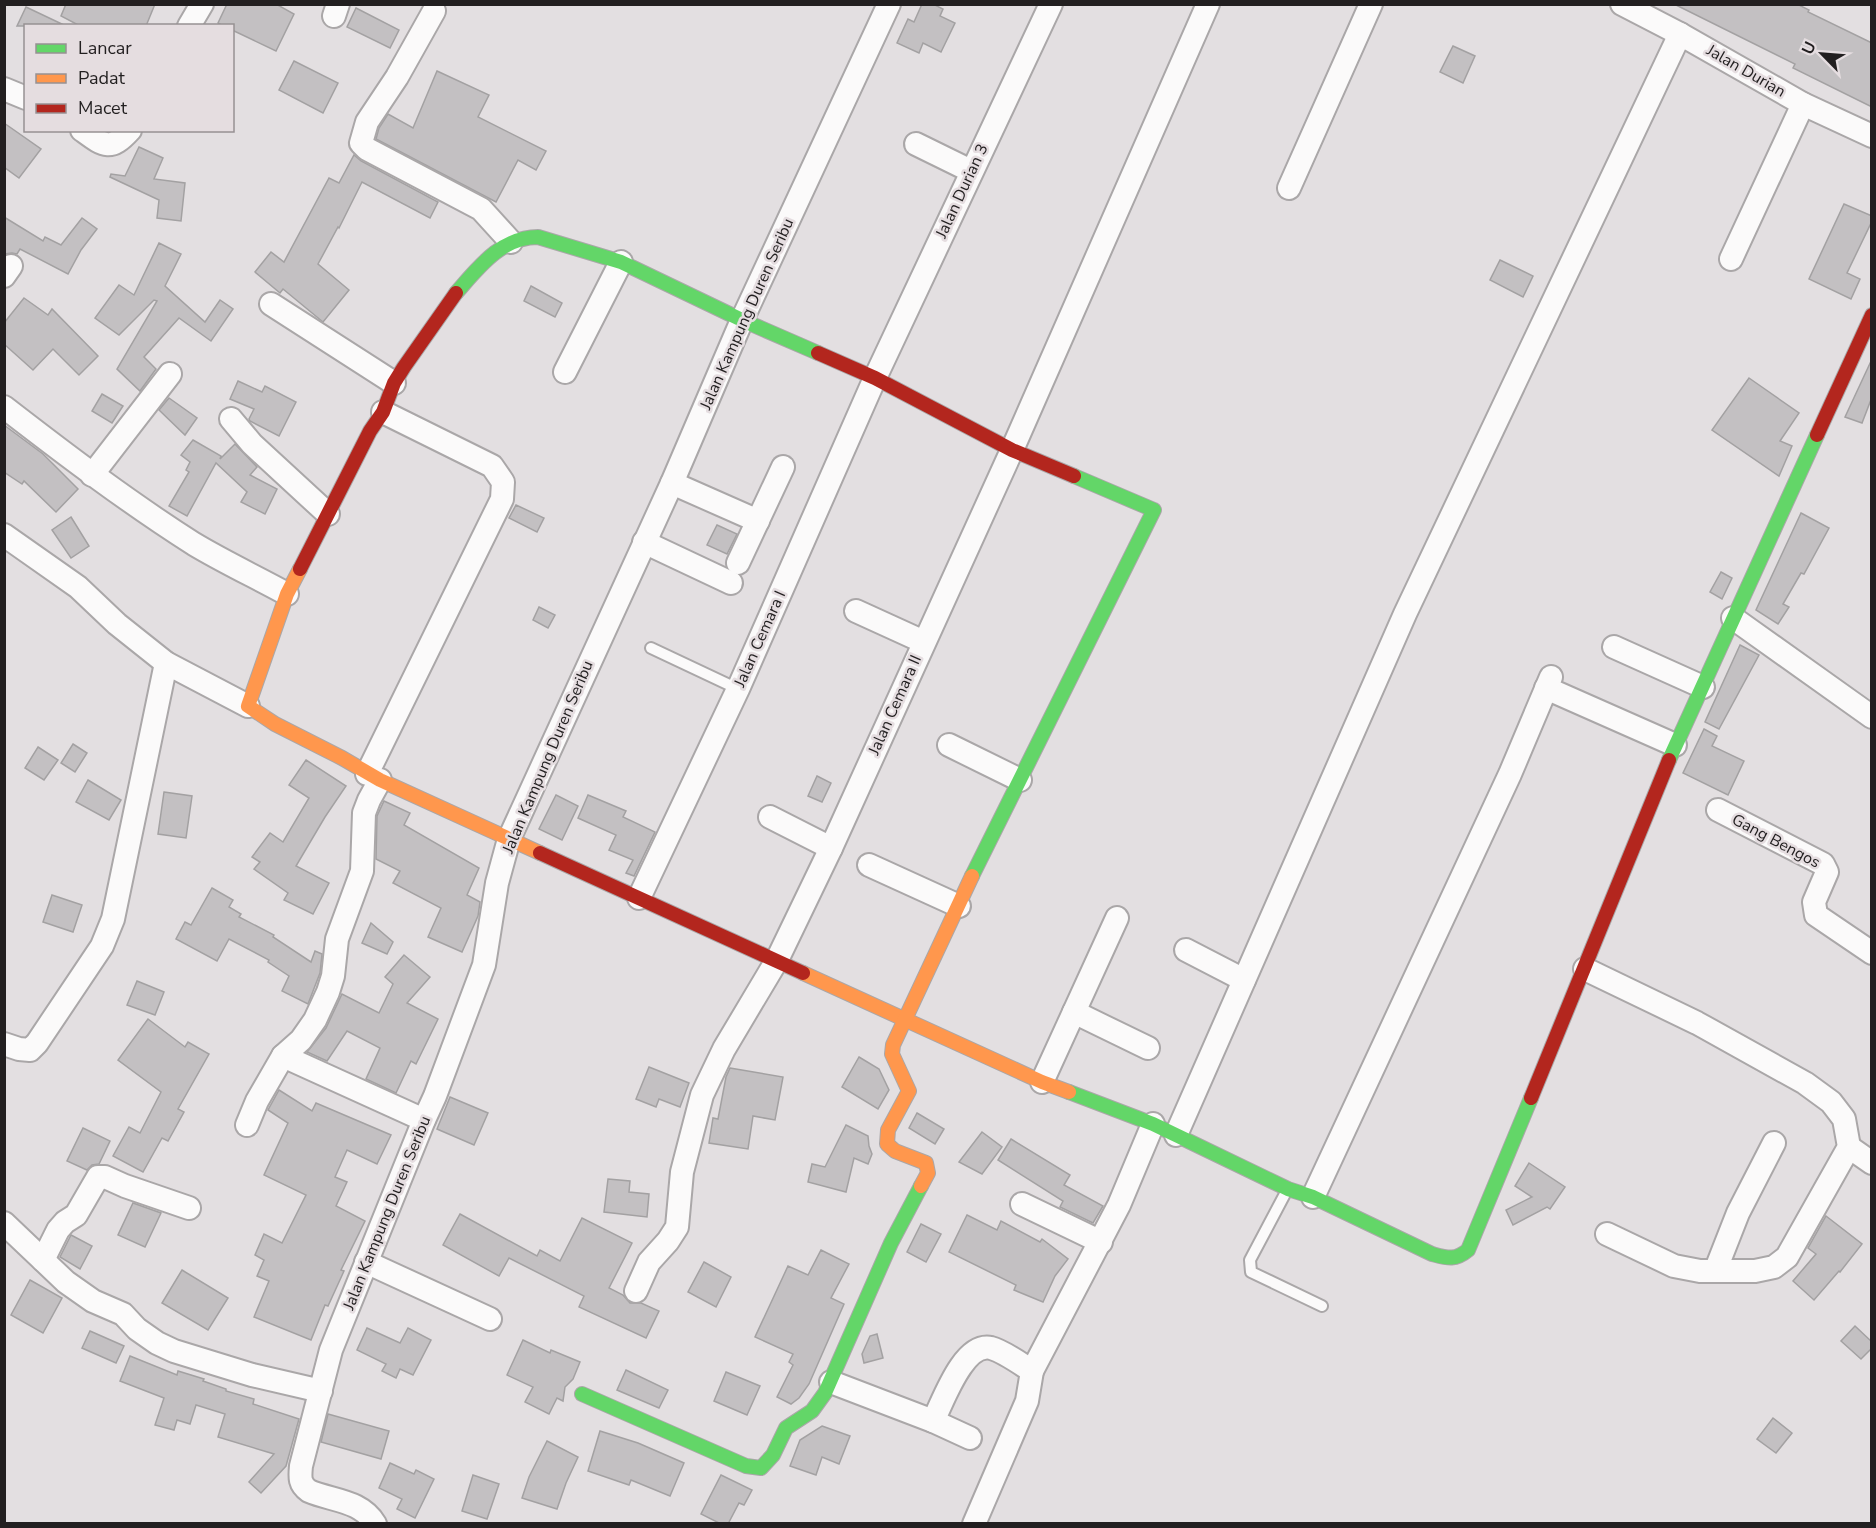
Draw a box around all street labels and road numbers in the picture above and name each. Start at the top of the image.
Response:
street label: Jalan Durian [1702,39,1790,103]
street label: Jalan Durian 3 [930,140,993,243]
street label: Jalan Kampung Duren Seribu [694,215,799,414]
street label: Jalan Cemara I [729,587,791,692]
street label: Jalan Cemara II [863,651,927,759]
street label: Jalan Kampung Duren Seribu [497,657,599,858]
street label: Gang Bengos [1728,809,1824,873]
street label: Jalan Kampung Duren Seribu [338,1113,436,1314]

